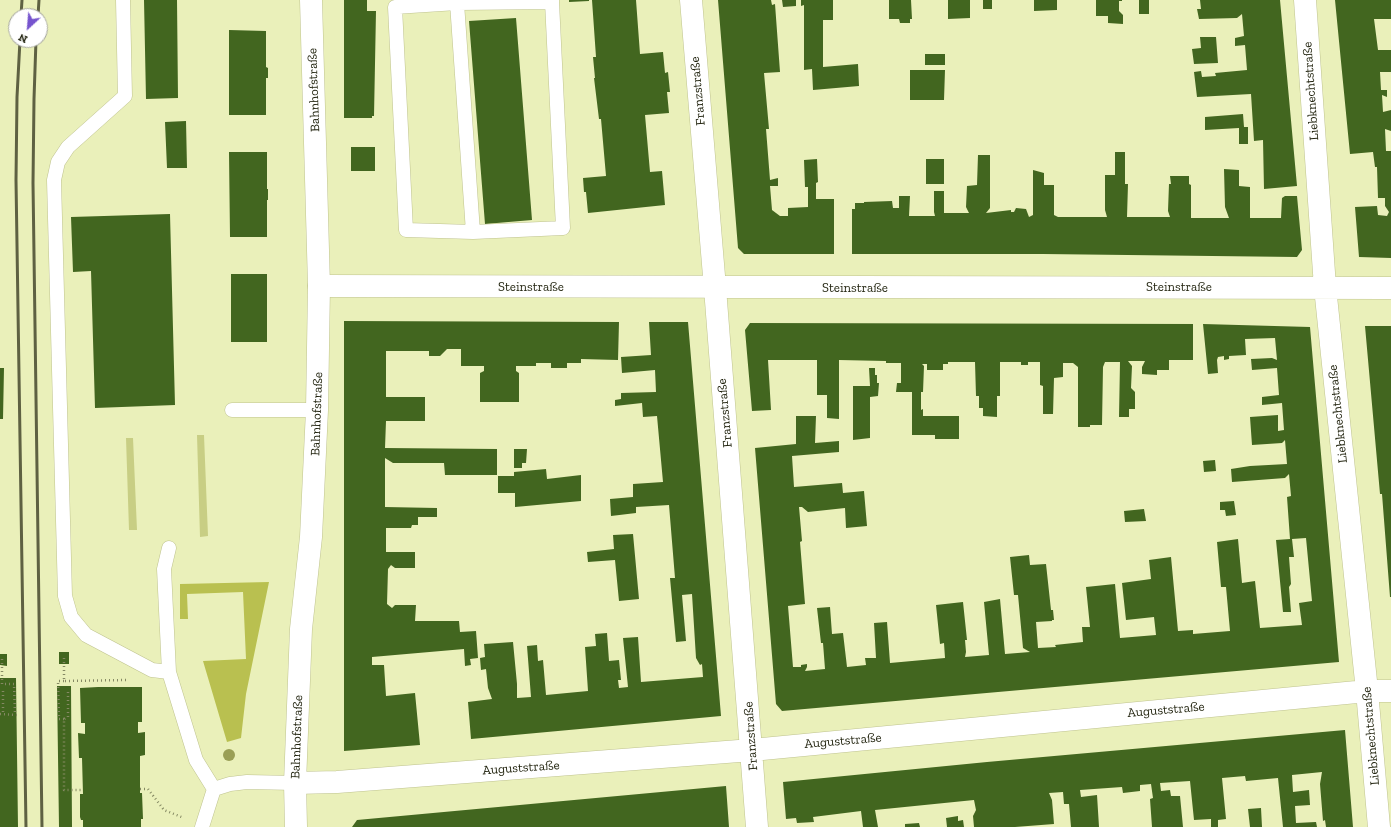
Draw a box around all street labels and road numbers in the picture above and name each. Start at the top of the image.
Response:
street label: Liebknechtstraße [1300,41,1322,141]
street label: Bahnhofstraße [305,48,323,132]
street label: Franzstraße [687,56,709,126]
street label: Steinstraße [498,279,564,295]
street label: Steinstraße [1146,279,1212,295]
street label: Steinstraße [822,280,888,296]
street label: Liebknechtstraße [1325,364,1351,464]
street label: Bahnhofstraße [308,372,326,456]
street label: Franzstraße [714,378,736,448]
street label: Liebknechtstraße [1359,686,1383,786]
street label: Bahnhofstraße [288,695,306,779]
street label: Auguststraße [1127,699,1205,721]
street label: Franzstraße [741,701,761,771]
street label: Auguststraße [804,730,882,752]
street label: Auguststraße [482,758,560,778]

